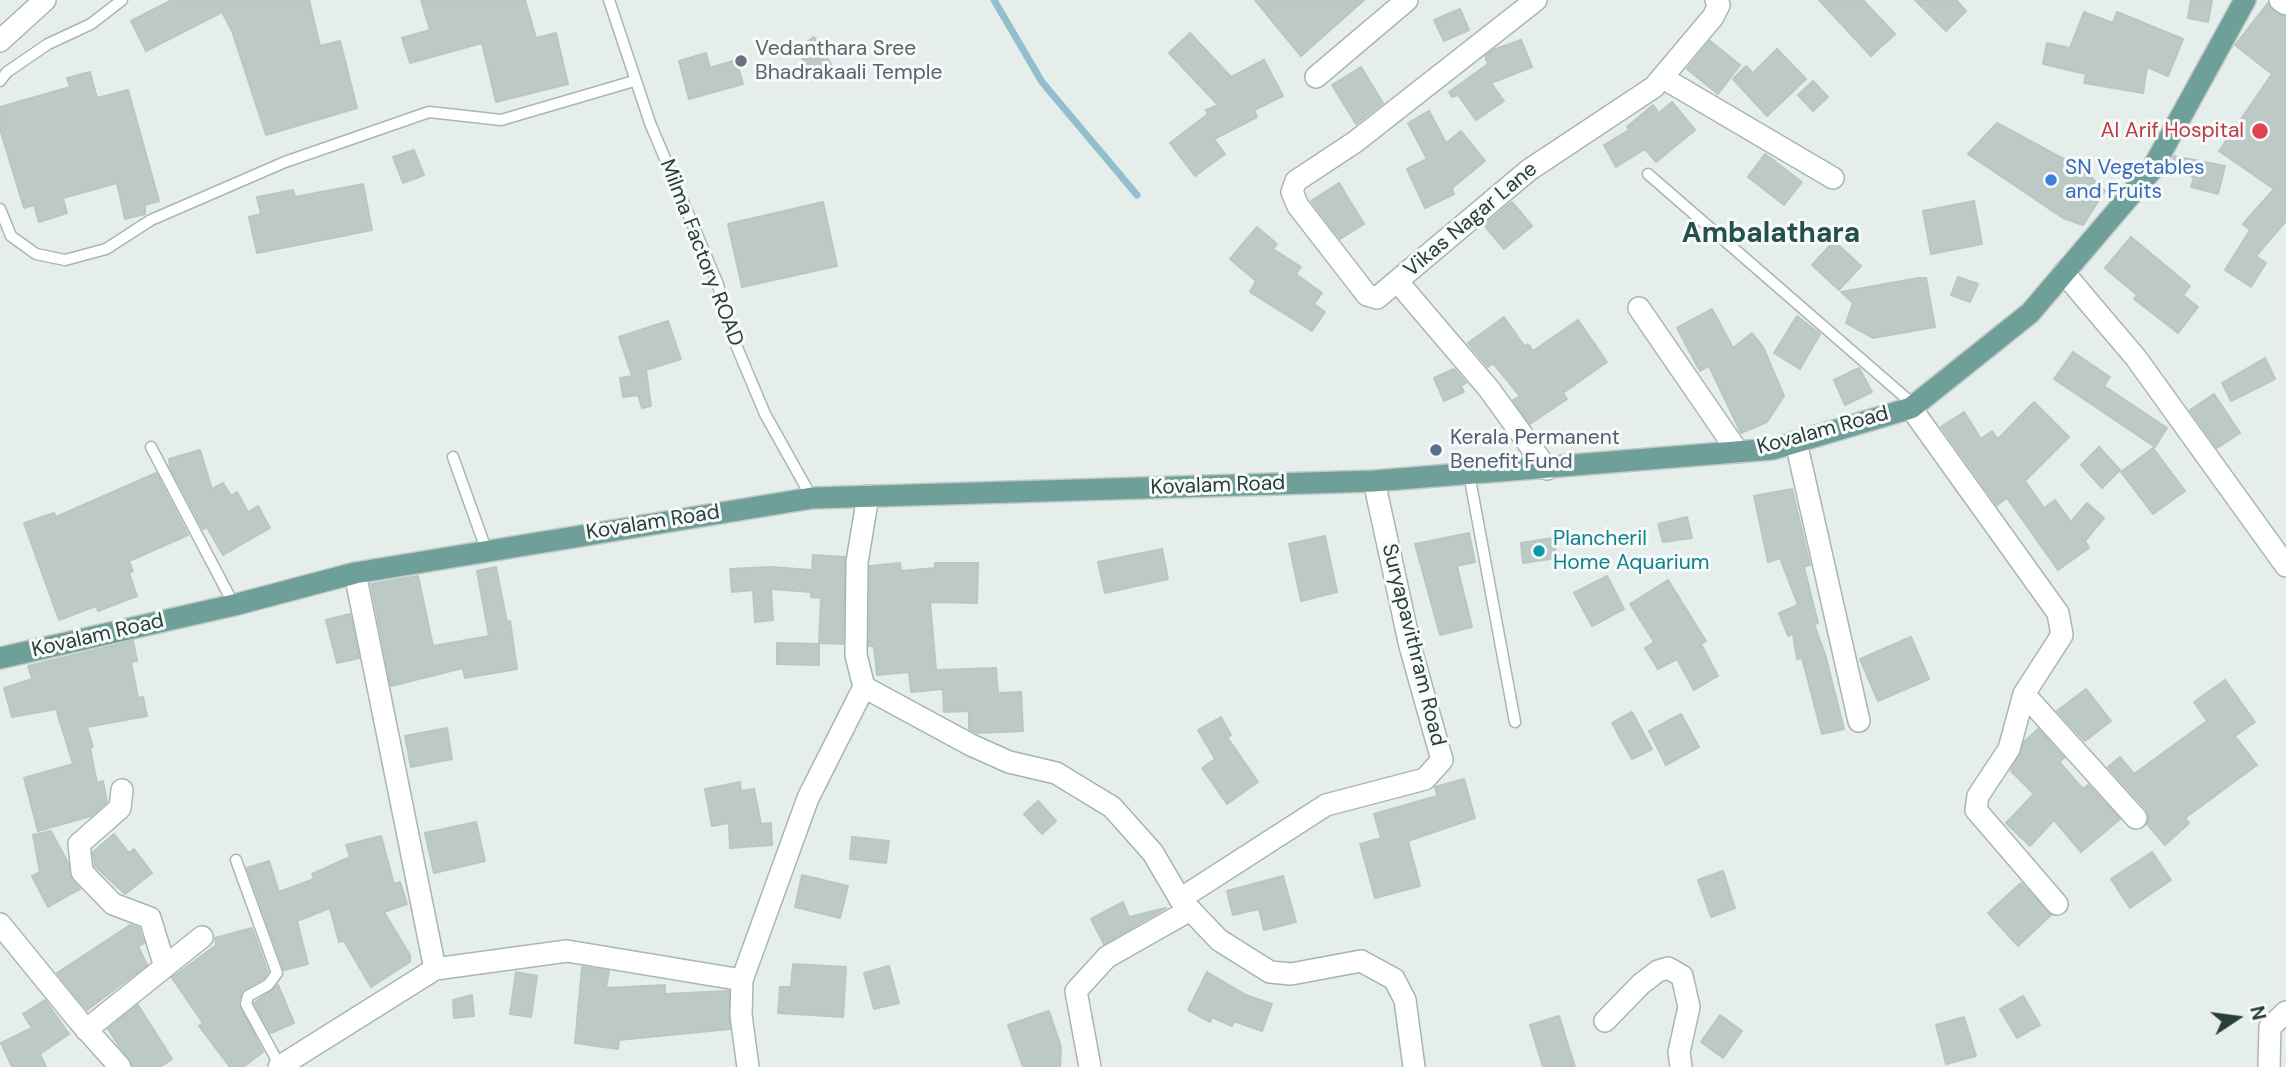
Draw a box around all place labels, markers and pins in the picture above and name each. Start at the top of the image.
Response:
place label: Vedanthara Sree Bhadrakaali Temple [755,36,942,86]
marker: Vedanthara Sree Bhadrakaali Temple [733,53,749,69]
place label: Al Arif Hospital [2100,118,2244,144]
marker: Al Arif Hospital [2250,121,2270,141]
place label: SN Vegetables and Fruits [2065,155,2205,205]
marker: SN Vegetables and Fruits [2043,172,2059,188]
place label: Kerala Permanent Benefit Fund [1450,425,1620,475]
marker: Kerala Permanent Benefit Fund [1428,442,1444,458]
place label: Plancheril Home Aquarium [1553,526,1710,576]
marker: Plancheril Home Aquarium [1531,543,1547,559]

